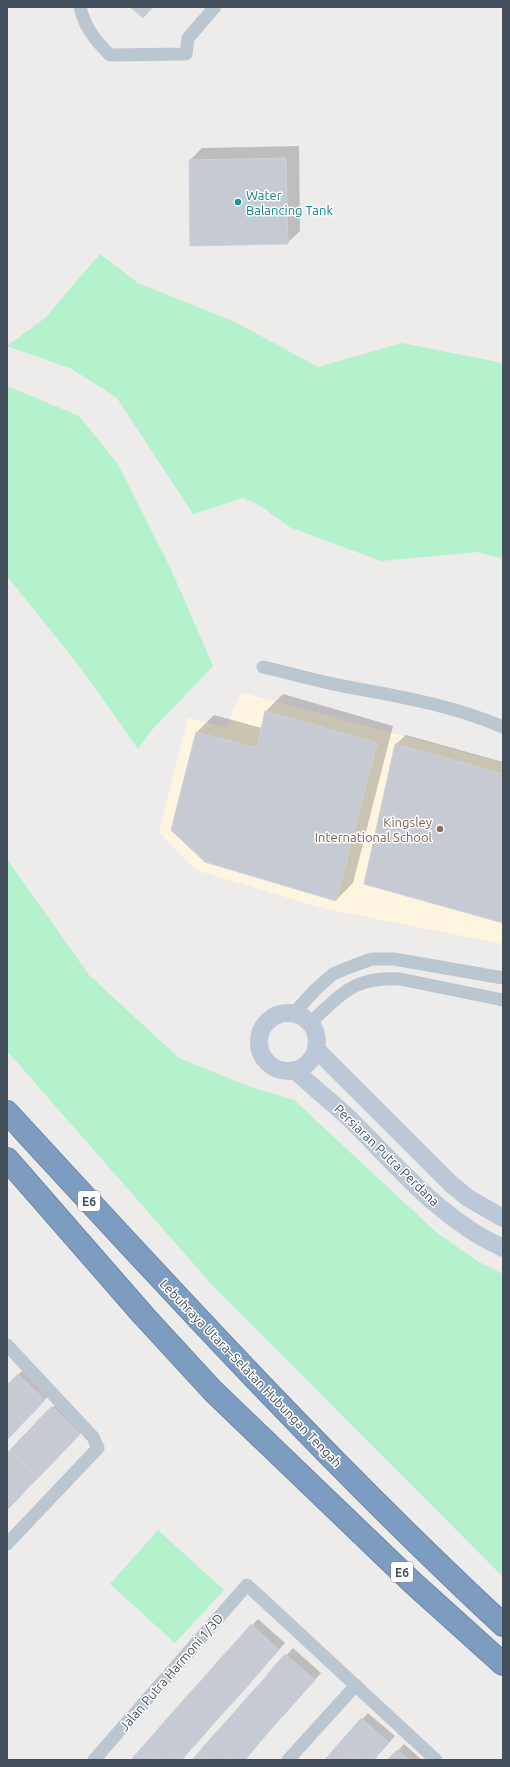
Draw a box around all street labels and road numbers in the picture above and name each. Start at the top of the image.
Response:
street label: Persiaran Putra Perdana [332,1101,442,1209]
road number: E6 [78,1191,100,1211]
street label: Lebuhraya Utara–Selatan Hubungan Tengah [157,1276,345,1470]
road number: E6 [391,1562,413,1582]
street label: Jalan Putra Harmoni 1/3D [116,1611,226,1733]

